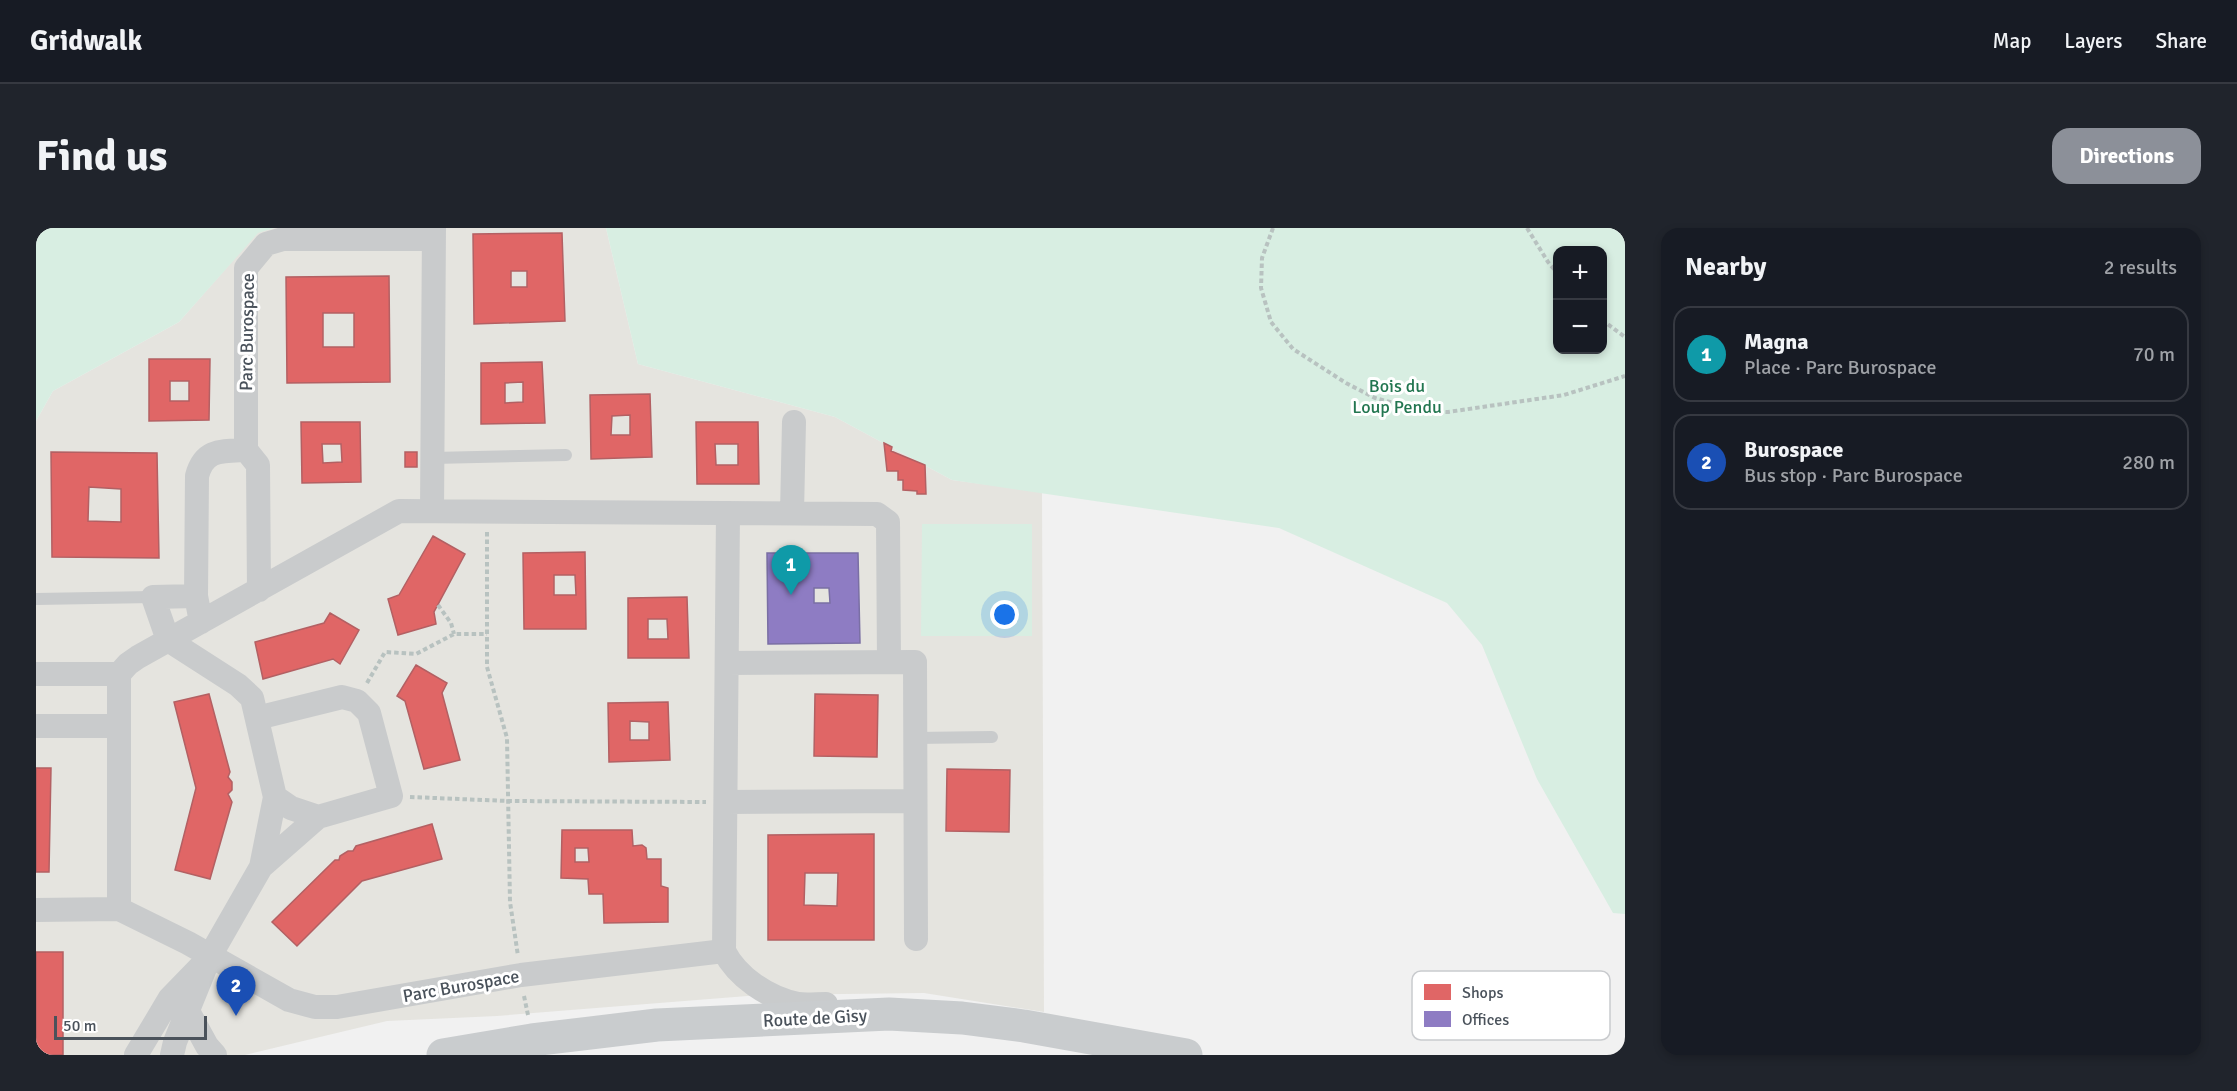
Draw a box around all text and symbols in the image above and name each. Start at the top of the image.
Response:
text: Gridwalk [30,24,142,58]
text: Map [1993,28,2031,54]
text: Layers [2064,28,2122,54]
text: Share [2155,28,2207,54]
button: Directions [2052,128,2201,184]
text: Find us [36,131,167,182]
map controls [1553,246,1607,354]
button: + [1553,246,1607,300]
text: Nearby [1685,251,1766,283]
text: 2 results [2104,255,2177,280]
street label: Parc Burospace [235,273,259,391]
button: − [1553,300,1607,354]
text: Magna [1744,328,1809,355]
text: 1 [1701,342,1712,367]
text: 70 m [2133,342,2175,367]
text: Place · Parc Burospace [1744,355,1937,380]
park label: Bois du Loup Pendu [1352,375,1442,418]
text: Burospace [1744,436,1843,463]
text: 2 [1701,450,1712,475]
text: 280 m [2122,450,2175,475]
text: Bus stop · Parc Burospace [1744,463,1963,488]
pin: 1 [772,546,810,595]
your location [990,600,1019,629]
street label: Parc Burospace [401,965,521,1007]
pin: 2 [216,966,256,1016]
legend [1412,971,1610,1040]
text: Shops [1462,983,1503,1003]
street label: Route de Gisy [762,1004,868,1032]
text: Offices [1462,1010,1509,1030]
scale bar [54,1013,207,1040]
text: 50 m [63,1016,97,1036]

